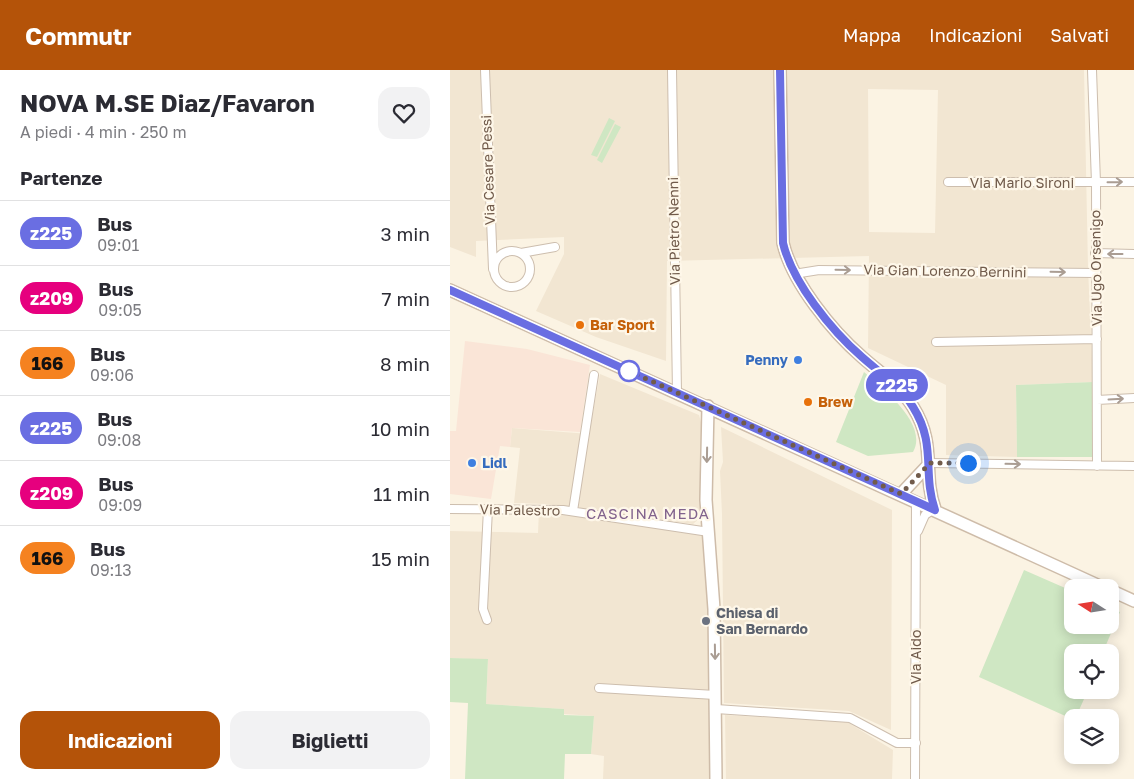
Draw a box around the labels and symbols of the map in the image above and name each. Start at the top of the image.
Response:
street label: Via Cesare Pessi [477,115,498,225]
street label: Via Mario Sironi [970,174,1074,191]
street label: Via Pietro Nenni [664,177,683,285]
one-way arrow [1107,178,1123,187]
street label: Via Ugo Orsenigo [1086,210,1105,326]
one-way arrow [1107,249,1123,259]
street label: Via Gian Lorenzo Bernini [863,261,1027,280]
one-way arrow [834,265,850,275]
one-way arrow [1049,267,1065,277]
place label: Bar Sport [590,316,655,333]
marker: Bar Sport [574,319,586,331]
place label: Penny [745,351,789,368]
marker: Penny [792,354,804,366]
unlabelled marker [618,360,640,382]
line badge: z225 [862,369,932,401]
place label: Brew [818,393,853,410]
one-way arrow [1107,394,1123,403]
marker: Brew [802,396,814,408]
one-way arrow [702,446,712,463]
your location [956,451,981,476]
place label: Lidl [482,454,507,471]
marker: Lidl [466,457,478,469]
one-way arrow [1005,459,1021,469]
street label: Via Palestro [480,500,560,519]
district label: CASCINA MEDA [586,504,710,522]
north arrow [1064,579,1119,634]
place label: Chiesa di San Bernardo [716,604,808,637]
marker: Chiesa di San Bernardo [700,615,712,627]
street label: Via Aido [907,630,924,684]
one-way arrow [710,644,720,660]

